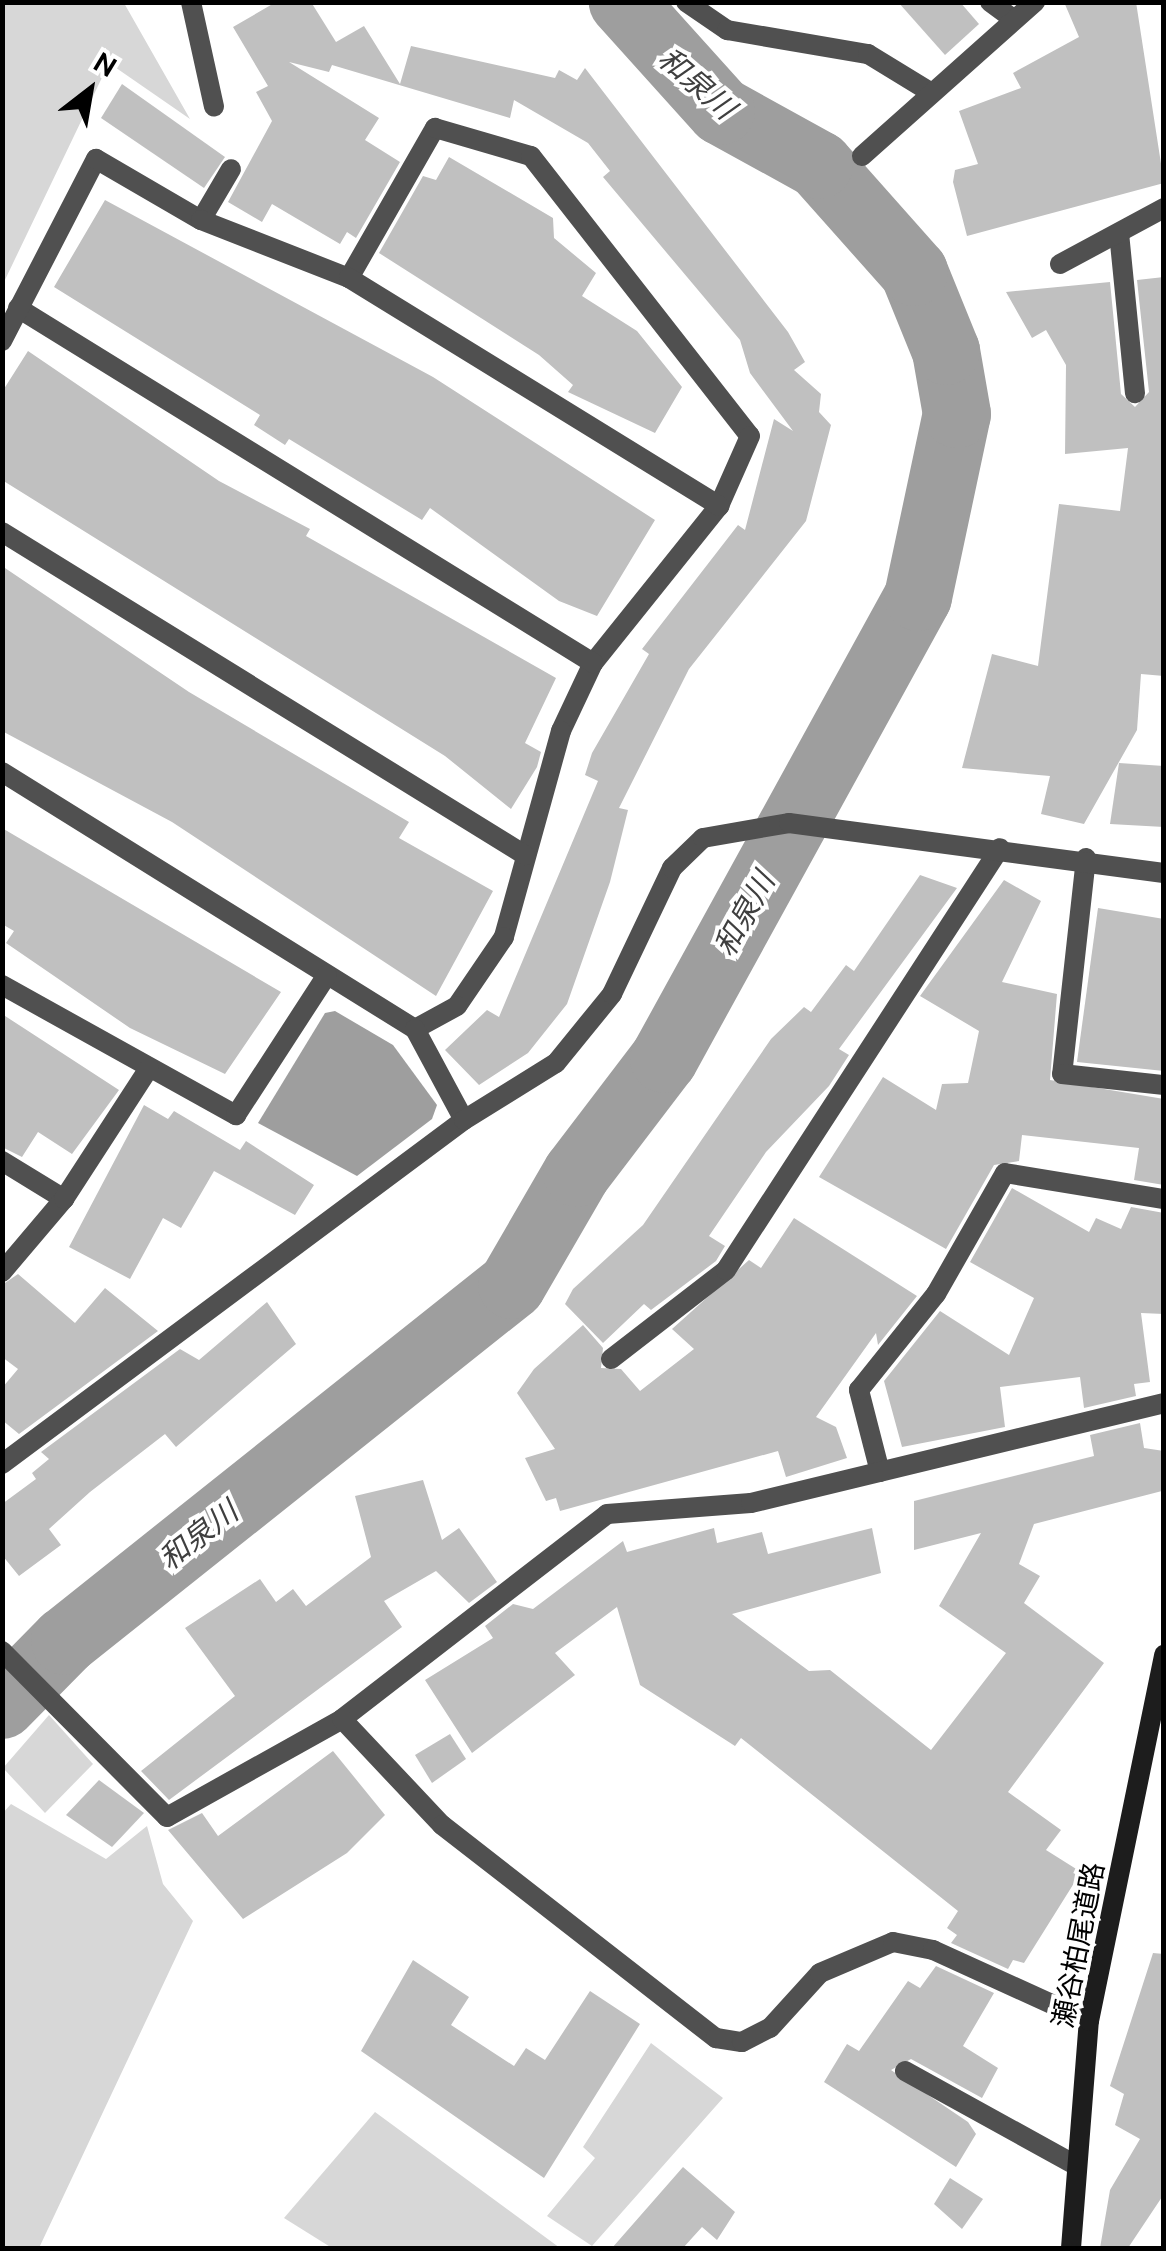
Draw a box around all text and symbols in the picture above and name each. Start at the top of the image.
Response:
north arrow [40,40,140,140]
water label: 和泉川 [651,40,743,126]
text: N [89,45,123,83]
water label: 和泉川 [706,866,782,962]
water label: 和泉川 [151,1493,245,1577]
street label: 瀬谷柏尾道路 [1045,1859,1111,2031]

